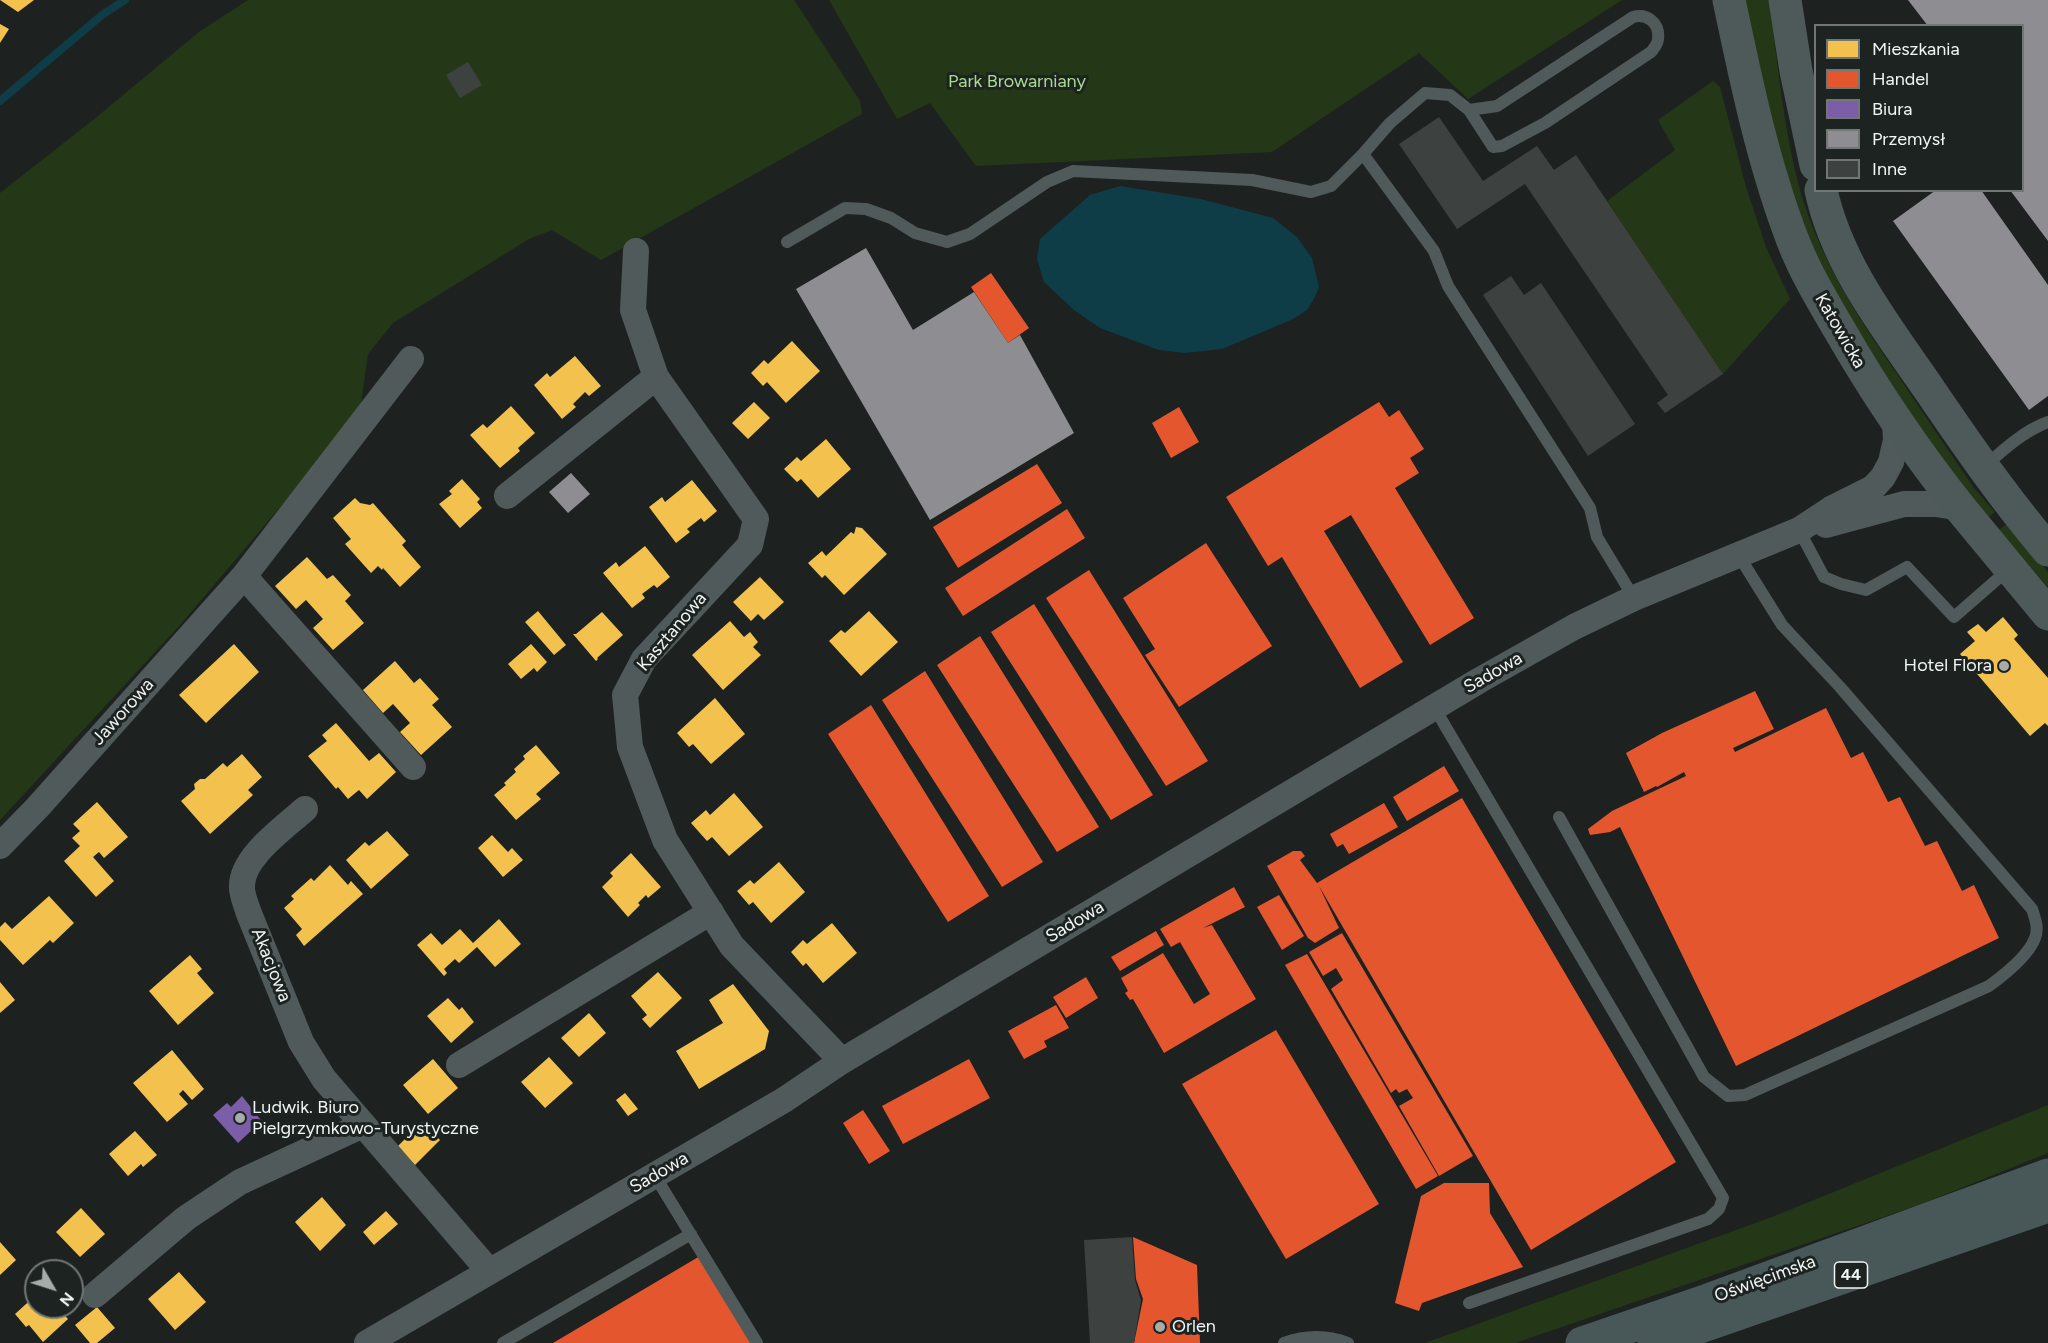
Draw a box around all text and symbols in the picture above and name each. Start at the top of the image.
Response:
legend [1814,24,2024,192]
text: Mieszkania [1872,38,1960,60]
text: Handel [1872,68,1929,90]
park label: Park Browarniany [948,71,1086,93]
text: Biura [1872,98,1912,120]
text: Przemysł [1872,128,1945,150]
text: Inne [1872,158,1907,180]
street label: Katowicka [1810,290,1870,372]
street label: Kasztanowa [633,588,711,676]
street label: Sadowa [1460,648,1526,698]
place label: Hotel Flora [1904,655,1992,677]
marker: Hotel Flora [1997,659,2011,673]
street label: Jaworowa [88,674,158,750]
street label: Sadowa [1042,896,1108,948]
street label: Akacjowa [246,925,296,1005]
place label: Ludwik. Biuro Pielgrzymkowo-Turystyczne [252,1097,479,1140]
marker: Ludwik. Biuro Pielgrzymkowo-Turystyczne [233,1111,247,1125]
street label: Sadowa [626,1148,692,1198]
street label: Oświęcimska [1712,1251,1818,1307]
north arrow [24,1259,84,1319]
road number: 44 [1834,1262,1868,1288]
text: N [56,1289,78,1310]
place label: Orlen [1172,1316,1216,1338]
marker: Orlen [1153,1320,1167,1334]

